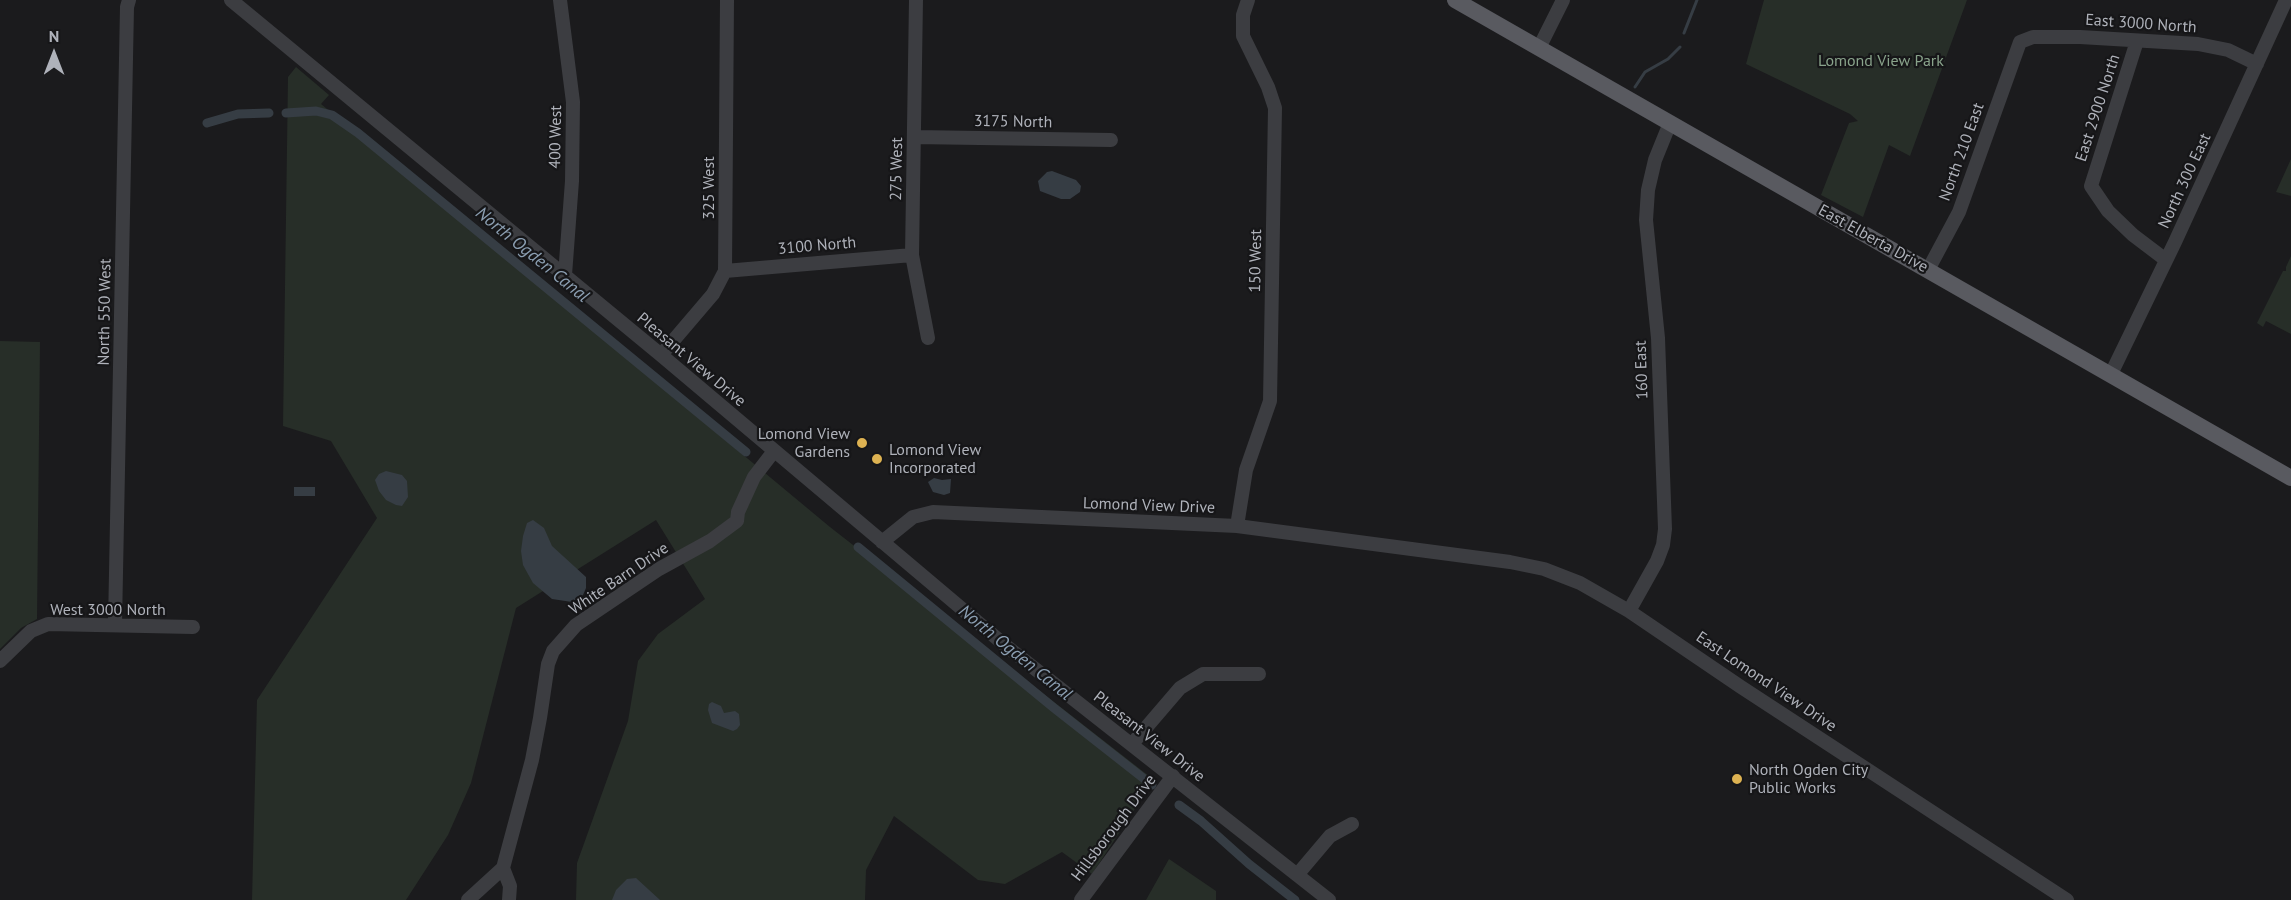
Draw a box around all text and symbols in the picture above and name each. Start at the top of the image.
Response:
street label: East 3000 North [2085,11,2197,37]
north arrow [24,24,84,84]
text: N [49,26,59,46]
park label: Lomond View Park [1818,51,1944,71]
street label: East 2900 North [2072,52,2124,164]
street label: North 210 East [1935,100,1989,204]
street label: 400 West [546,105,566,169]
street label: 3175 North [974,112,1052,132]
street label: North 300 East [2155,130,2215,232]
street label: 275 West [887,137,907,201]
street label: 325 West [699,156,719,220]
street label: East Elberta Drive [1815,201,1931,277]
water label: North Ogden Canal [471,203,593,307]
street label: 150 West [1246,229,1266,293]
street label: 3100 North [777,233,857,259]
street label: North 550 West [94,258,116,366]
street label: Pleasant View Drive [633,309,749,411]
street label: 160 East [1631,340,1653,400]
place label: Lomond View Gardens [758,424,850,462]
marker: Lomond View Gardens [855,436,869,450]
place label: Lomond View Incorporated [889,440,981,478]
marker: Lomond View Incorporated [870,452,884,466]
street label: Lomond View Drive [1083,494,1215,518]
street label: White Barn Drive [566,539,672,619]
street label: West 3000 North [50,600,166,620]
water label: North Ogden Canal [954,601,1076,705]
street label: East Lomond View Drive [1692,628,1840,736]
street label: Pleasant View Drive [1089,688,1209,786]
place label: North Ogden City Public Works [1749,760,1868,798]
street label: Hillsborough Drive [1068,771,1160,885]
marker: North Ogden City Public Works [1730,772,1744,786]

